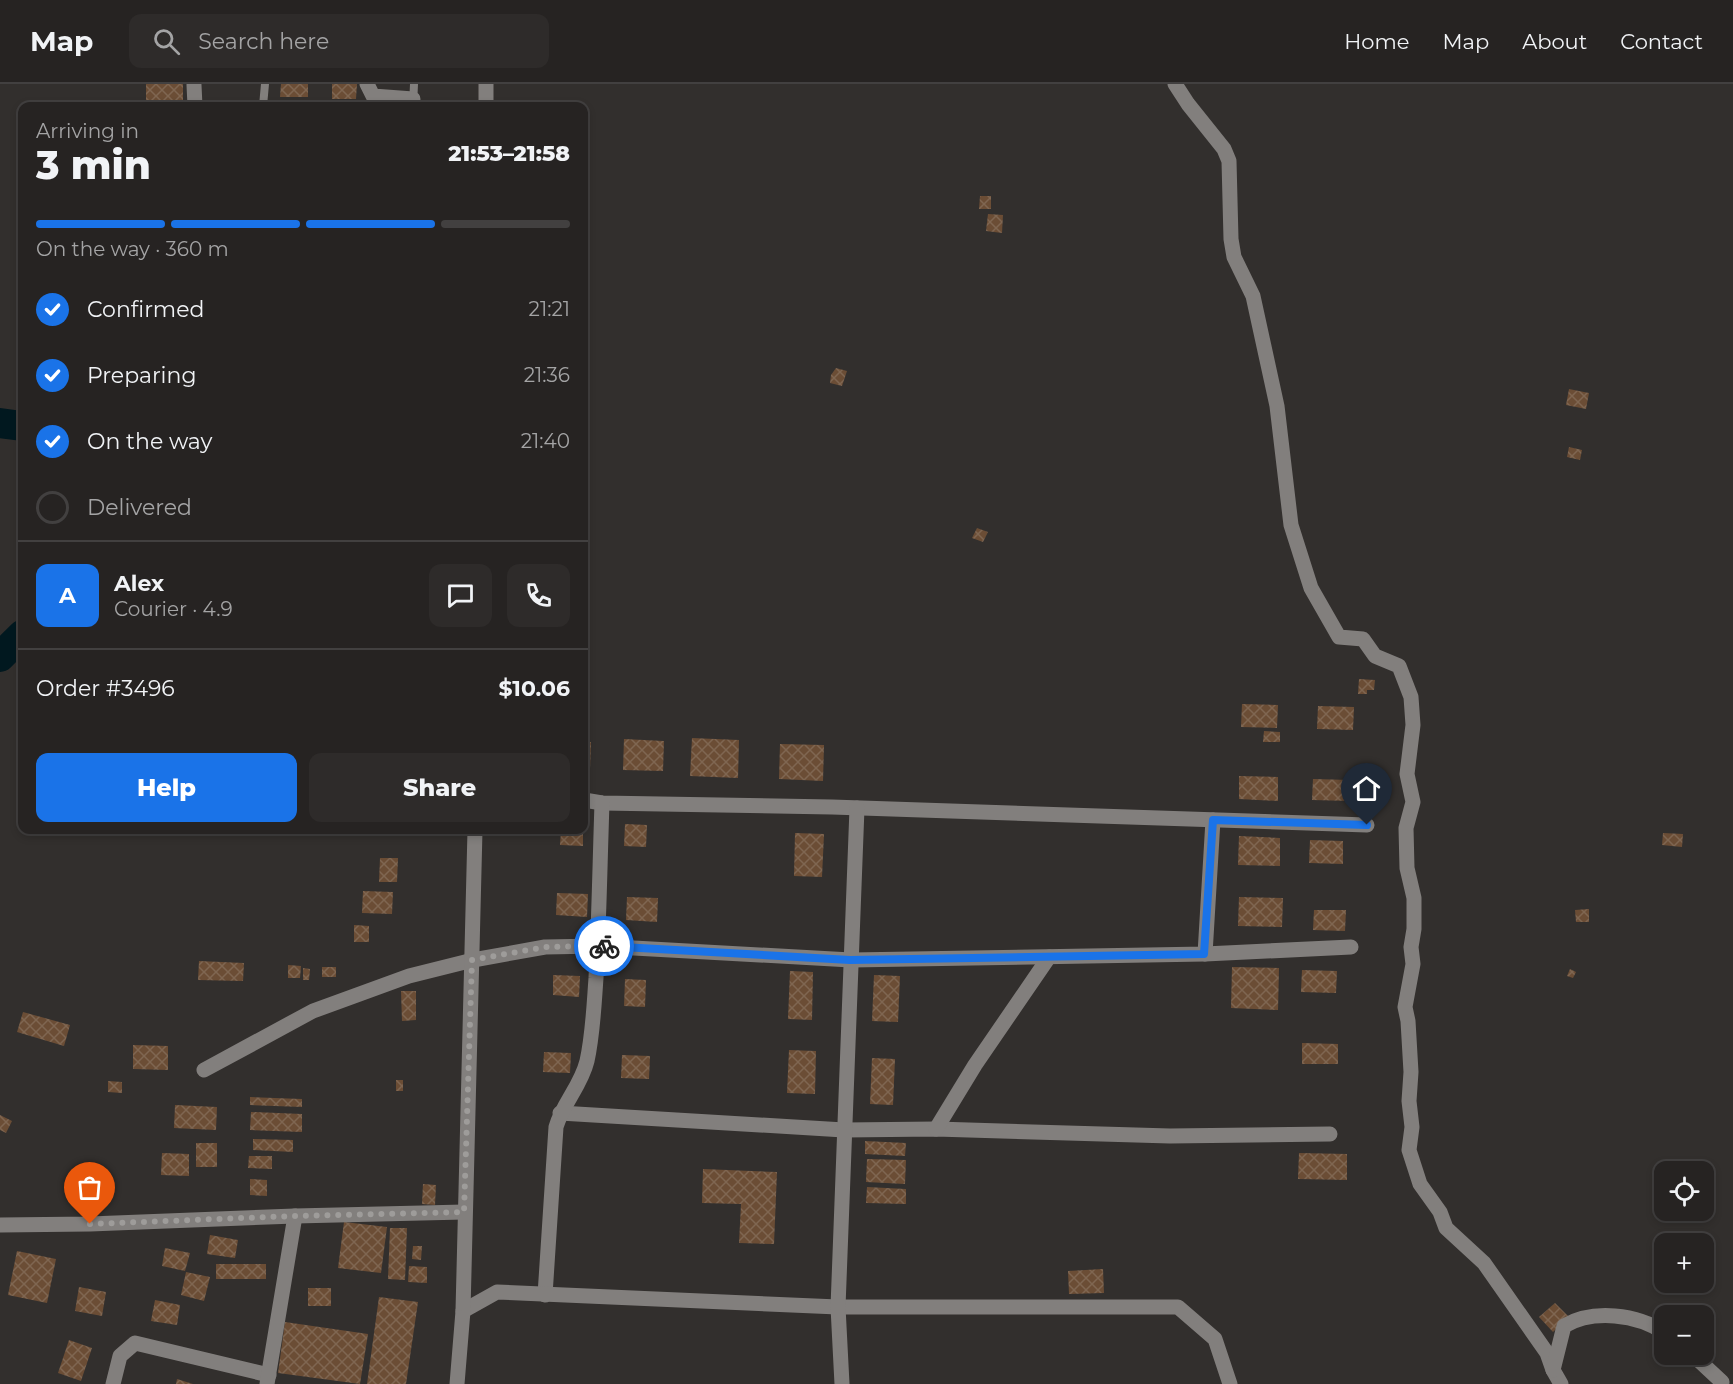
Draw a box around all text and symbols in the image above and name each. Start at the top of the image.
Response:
search box [129,14,549,68]
text: Map [30,24,93,58]
icon: search [150,25,183,58]
text: Search here [198,28,329,55]
text: Home [1344,29,1409,54]
text: Map [1442,29,1489,54]
text: About [1522,29,1587,54]
text: Contact [1620,29,1703,54]
text: Arriving in [36,119,139,143]
text: 21:53–21:58 [448,140,570,167]
text: 3 min [36,141,151,189]
text: On the way · 360 m [36,237,229,261]
icon: check [36,293,69,326]
text: Confirmed [87,296,204,323]
text: 21:21 [529,297,570,321]
icon: check [36,359,69,392]
text: Preparing [87,362,196,389]
text: 21:36 [524,363,570,387]
icon: check [36,425,69,458]
text: On the way [87,428,212,455]
text: 21:40 [521,429,570,453]
text: Delivered [87,494,192,521]
button: chat [429,564,492,627]
button: phone [507,564,570,627]
text: Alex [114,570,164,597]
text: A [59,582,76,609]
text: Courier · 4.9 [114,597,233,621]
text: Order #3496 [36,675,175,702]
text: $10.06 [498,675,570,702]
button: Help [36,753,297,822]
button: Share [309,753,570,822]
pin [1341,763,1392,825]
icon: home [1350,772,1383,805]
courier [574,916,634,976]
icon: bike [588,930,621,963]
map controls [1654,1161,1714,1365]
button: locate [1654,1161,1714,1221]
pin [64,1162,115,1224]
icon: bag [73,1171,106,1204]
button: + [1654,1233,1714,1293]
button: − [1654,1305,1714,1365]

